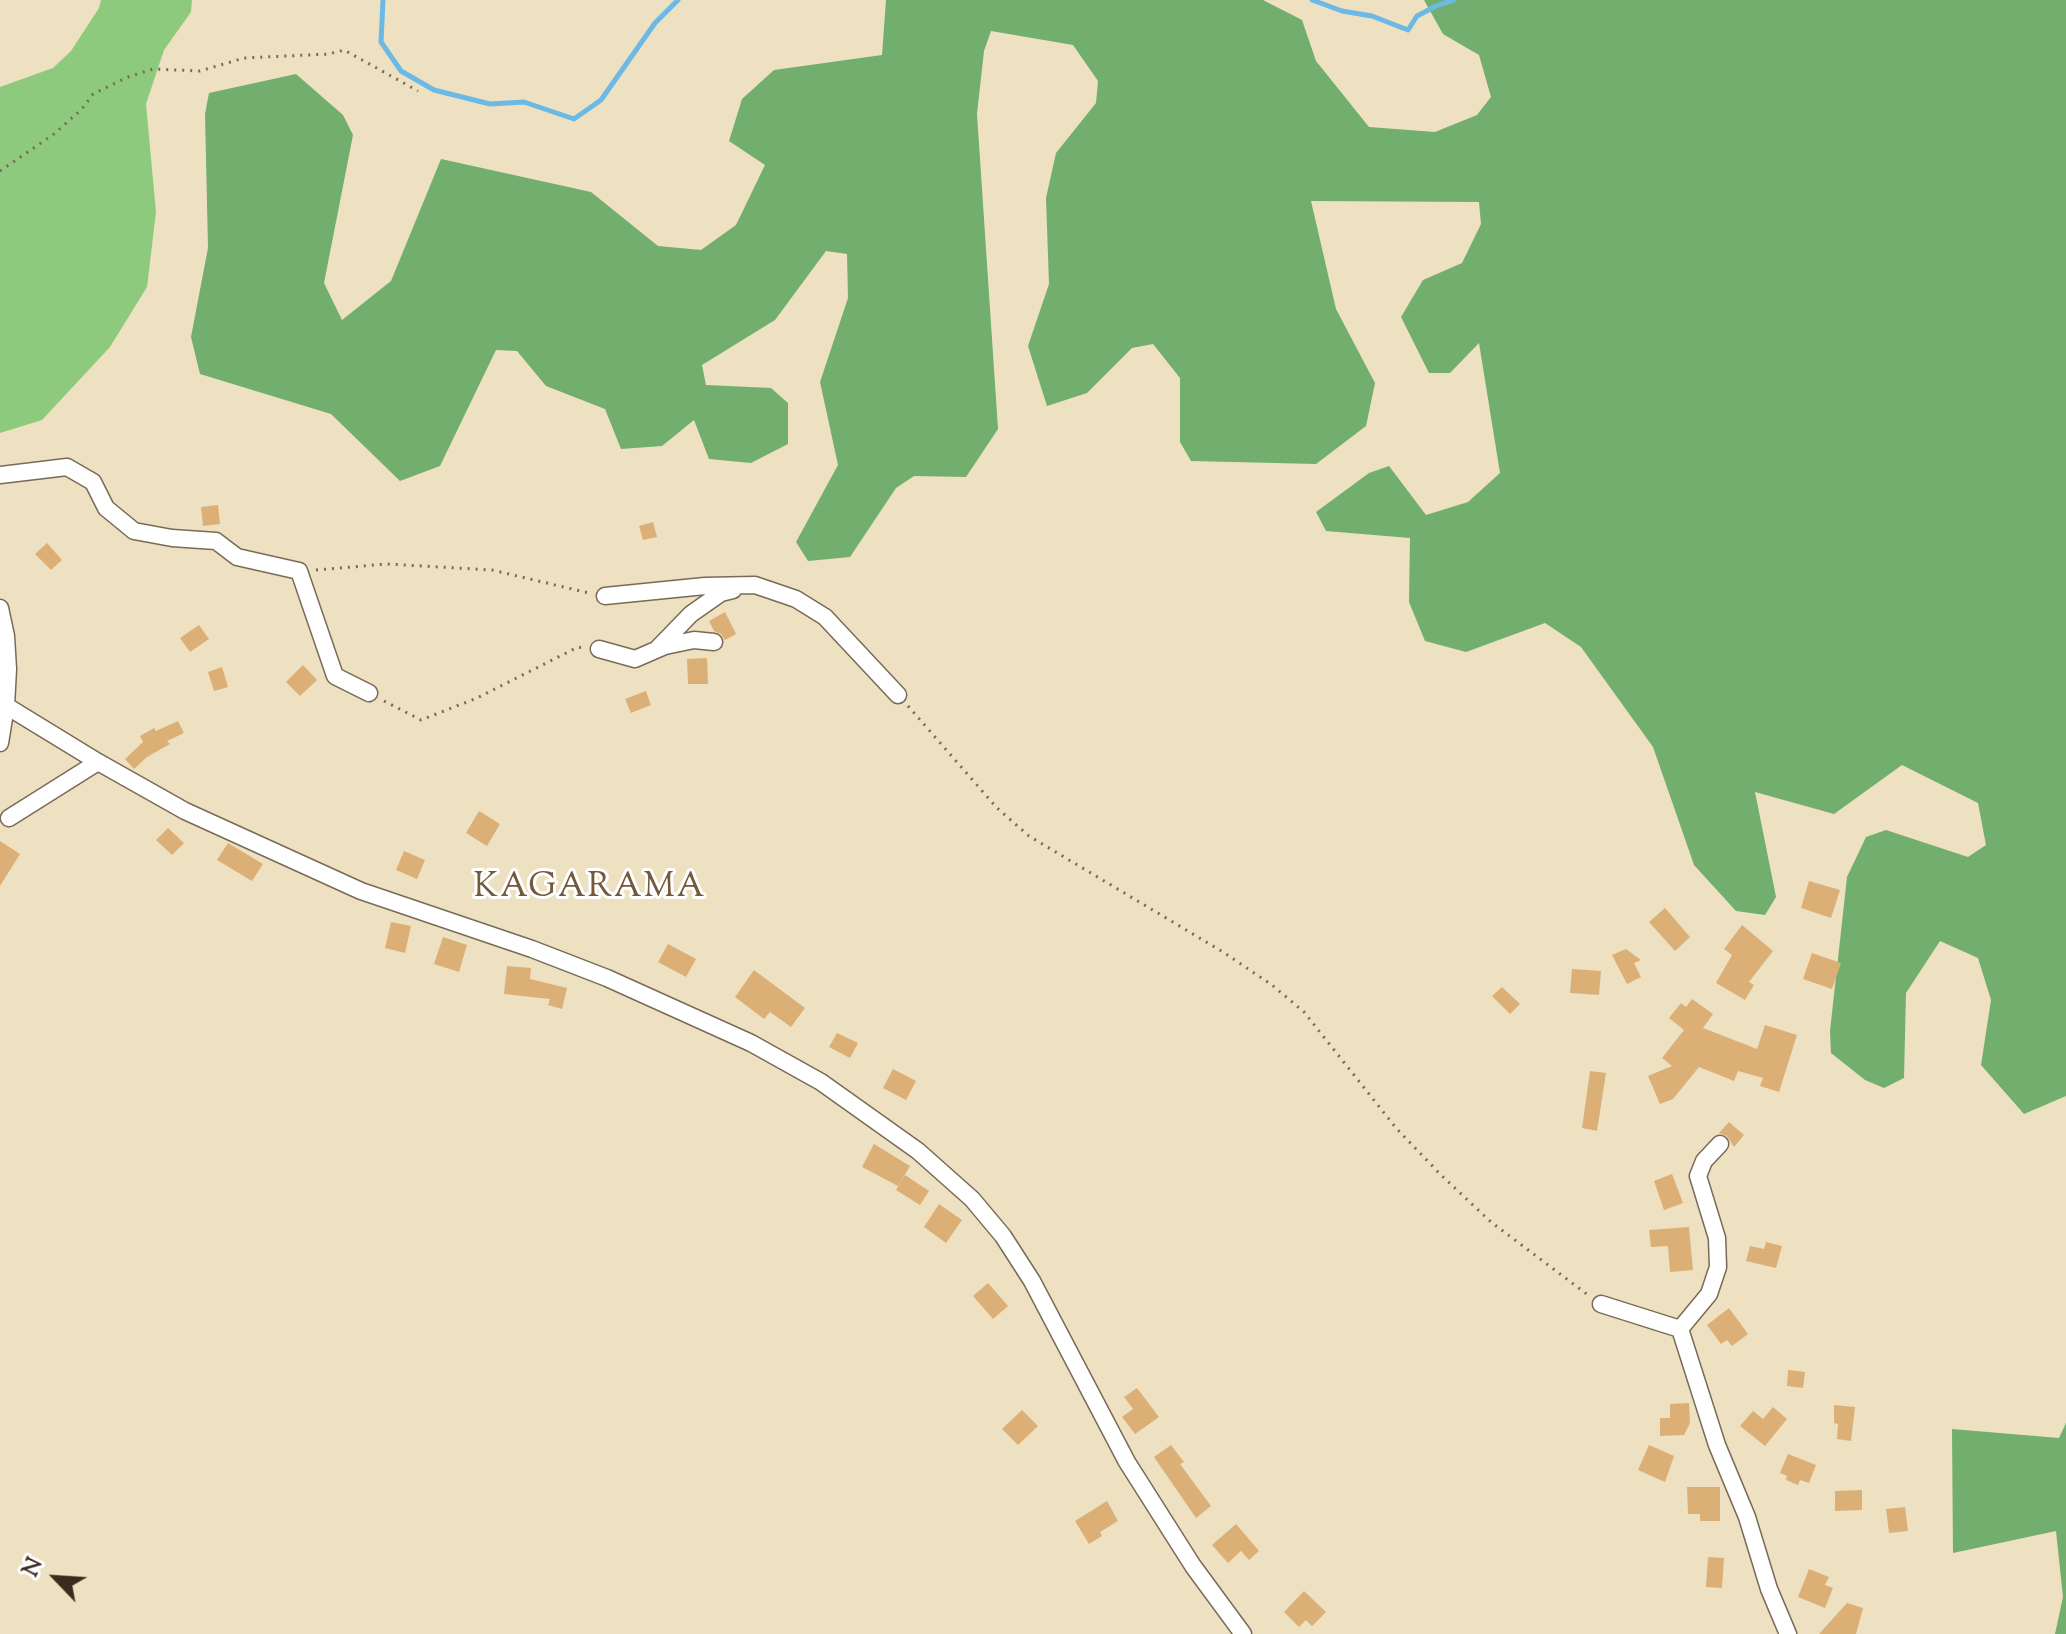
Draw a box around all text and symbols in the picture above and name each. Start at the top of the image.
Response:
district label: KAGARAMA [474,870,706,910]
north arrow [16,1538,96,1618]
text: N [16,1553,52,1583]

